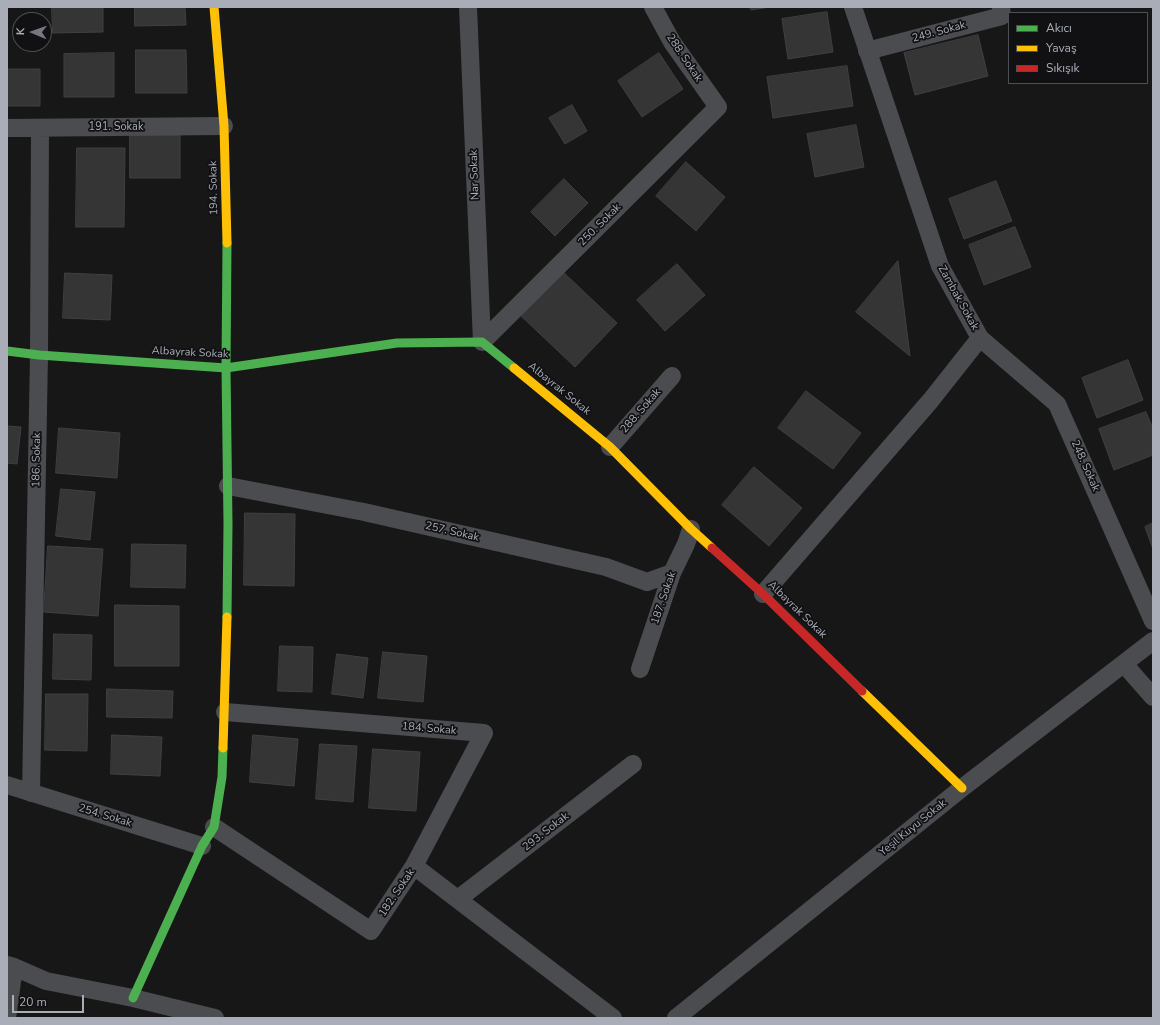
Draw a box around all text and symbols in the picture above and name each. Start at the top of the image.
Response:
north arrow [12,12,52,52]
legend [1008,12,1148,84]
street label: 249. Sokak [911,19,967,45]
text: Akıcı [1046,20,1072,36]
text: K [13,28,28,36]
street label: 288. Sokak [663,32,705,84]
text: Yavaş [1046,40,1077,56]
text: Sıkışık [1046,60,1080,76]
street label: 191. Sokak [89,120,143,134]
street label: Nar Sokak [468,150,482,200]
street label: 194. Sokak [207,160,221,216]
street label: 250. Sokak [576,201,624,249]
street label: Zambak Sokak [935,263,981,333]
street label: Albayrak Sokak [151,344,229,362]
street label: Albayrak Sokak [525,360,593,418]
street label: 288. Sokak [618,386,664,436]
street label: 186. Sokak [30,432,44,488]
street label: 248. Sokak [1068,438,1102,494]
street label: 257. Sokak [424,519,480,545]
street label: 187. Sokak [649,570,679,626]
street label: Albayrak Sokak [765,579,829,641]
street label: 184. Sokak [401,720,457,738]
street label: Yeşil Kuyu Sokak [877,797,949,859]
street label: 254. Sokak [77,802,133,830]
street label: 293. Sokak [520,810,572,854]
street label: 182. Sokak [376,867,418,919]
scale bar [14,987,86,1013]
text: 20 m [19,994,47,1010]

